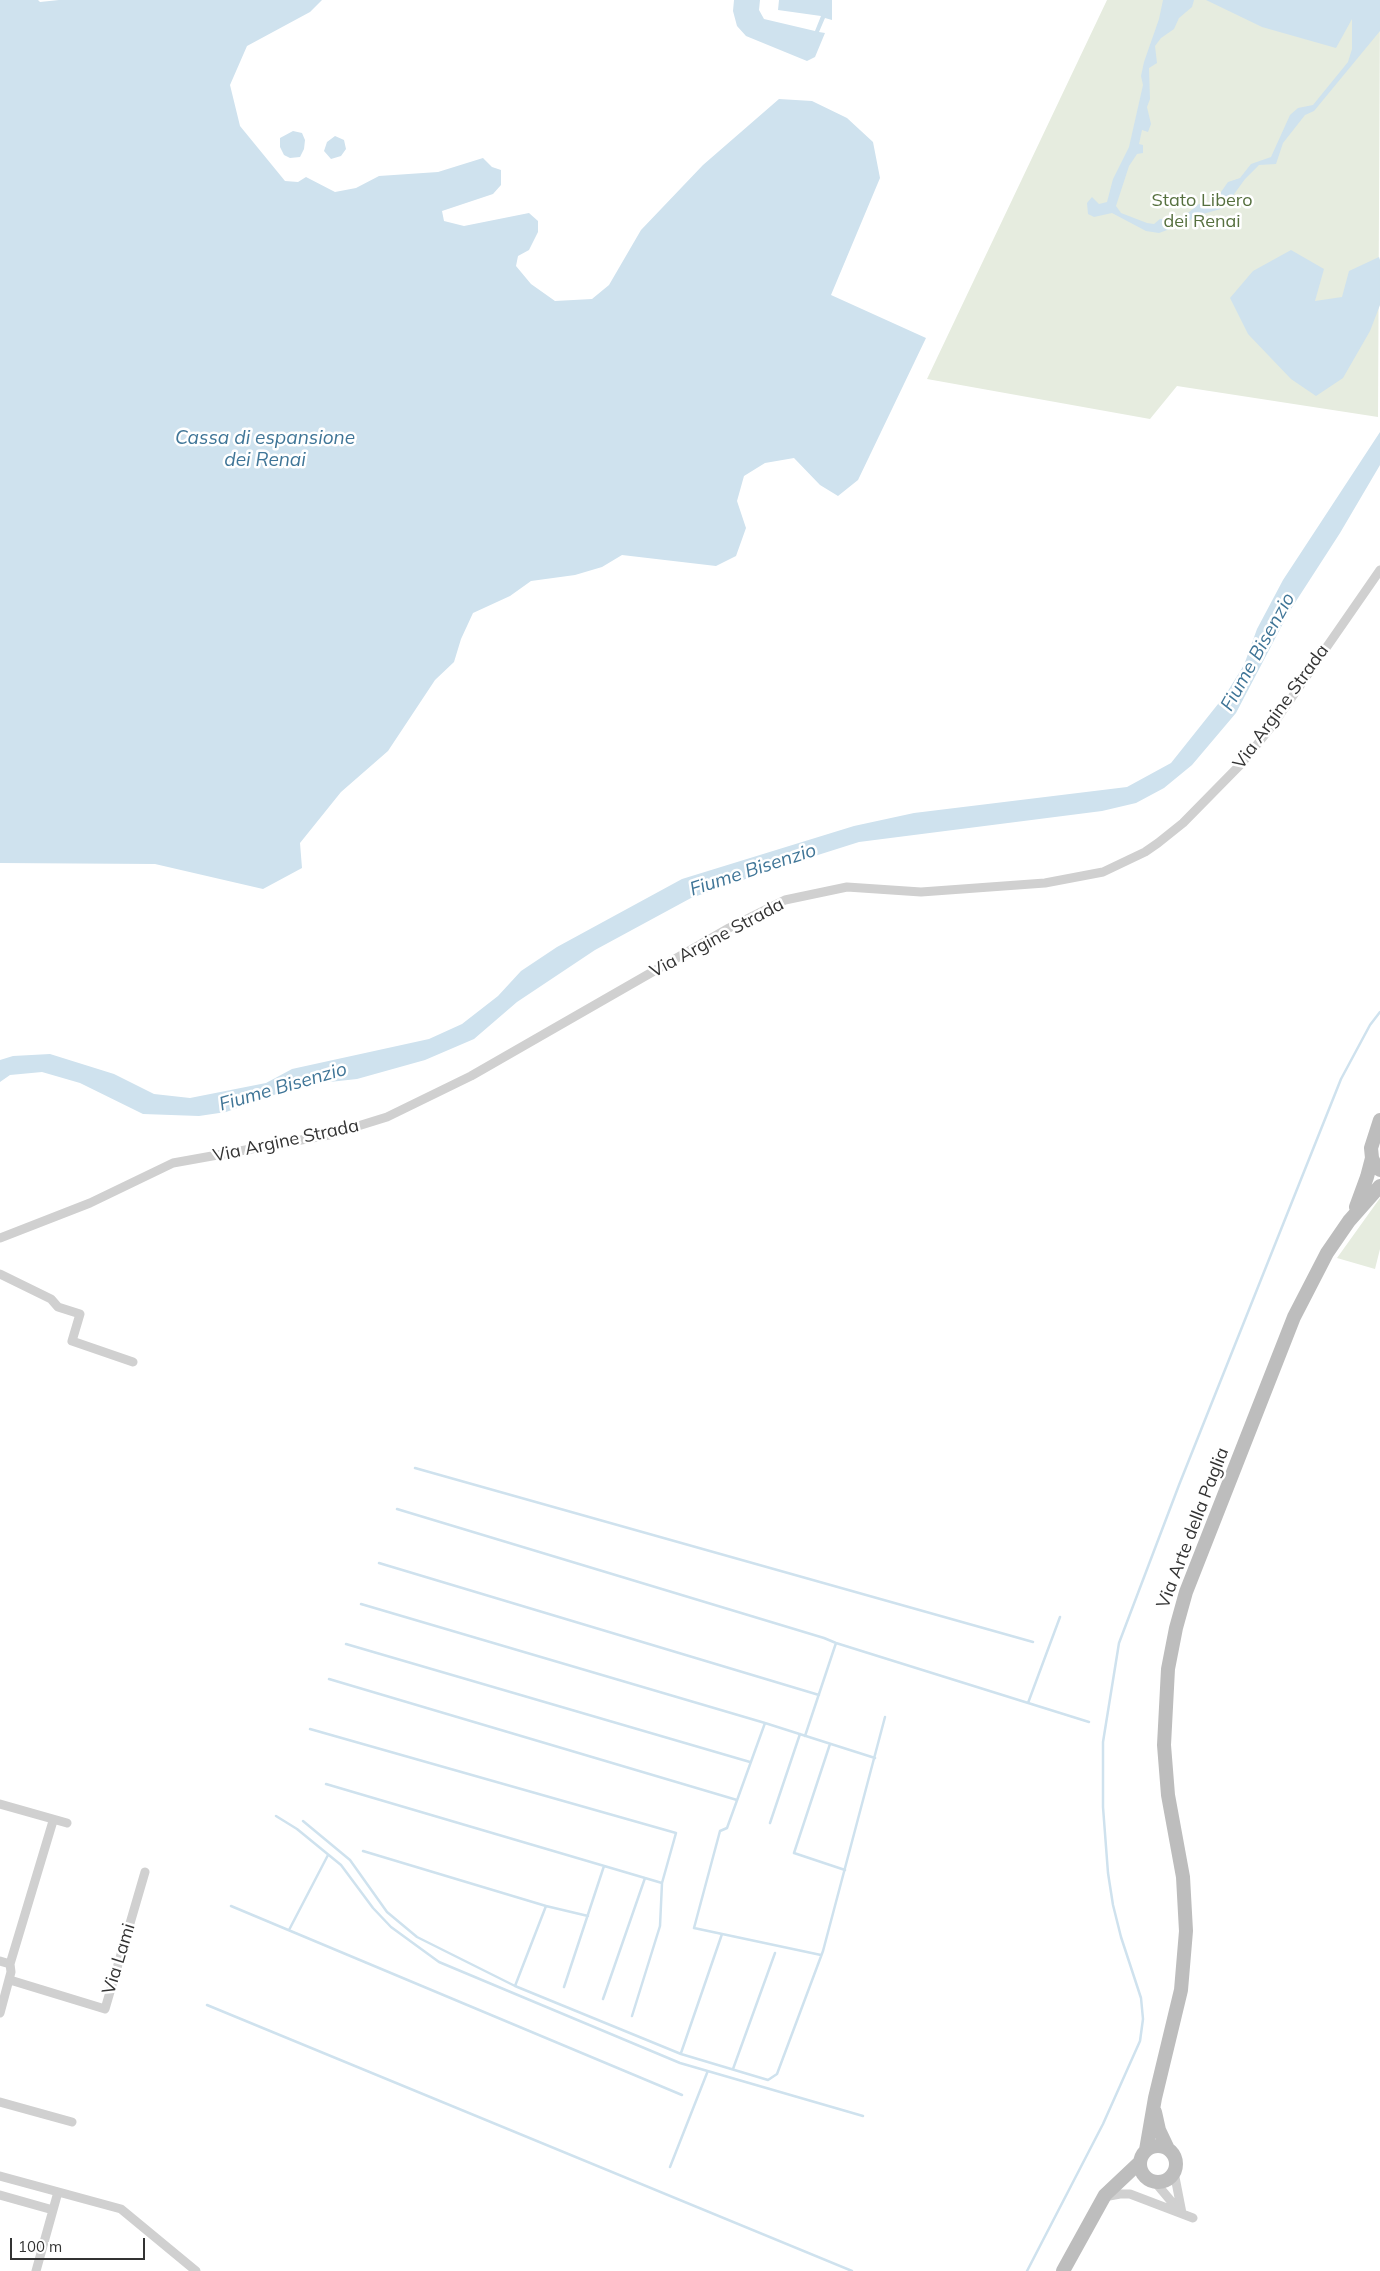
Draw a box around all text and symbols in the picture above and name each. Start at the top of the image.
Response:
park label: Stato Libero dei Renai [1152,190,1252,232]
water label: Cassa di espansione dei Renai [175,427,355,471]
water label: Fiume Bisenzio [1216,589,1300,715]
street label: Via Argine Strada [1229,641,1333,773]
water label: Fiume Bisenzio [687,839,819,901]
street label: Via Argine Strada [646,894,788,982]
water label: Fiume Bisenzio [217,1058,349,1116]
street label: Via Argine Strada [211,1115,361,1167]
street label: Via Arte della Paglia [1152,1445,1234,1611]
street label: Via Lami [98,1921,140,1997]
scale bar [12,2228,148,2260]
text: 100 m [18,2237,62,2256]

